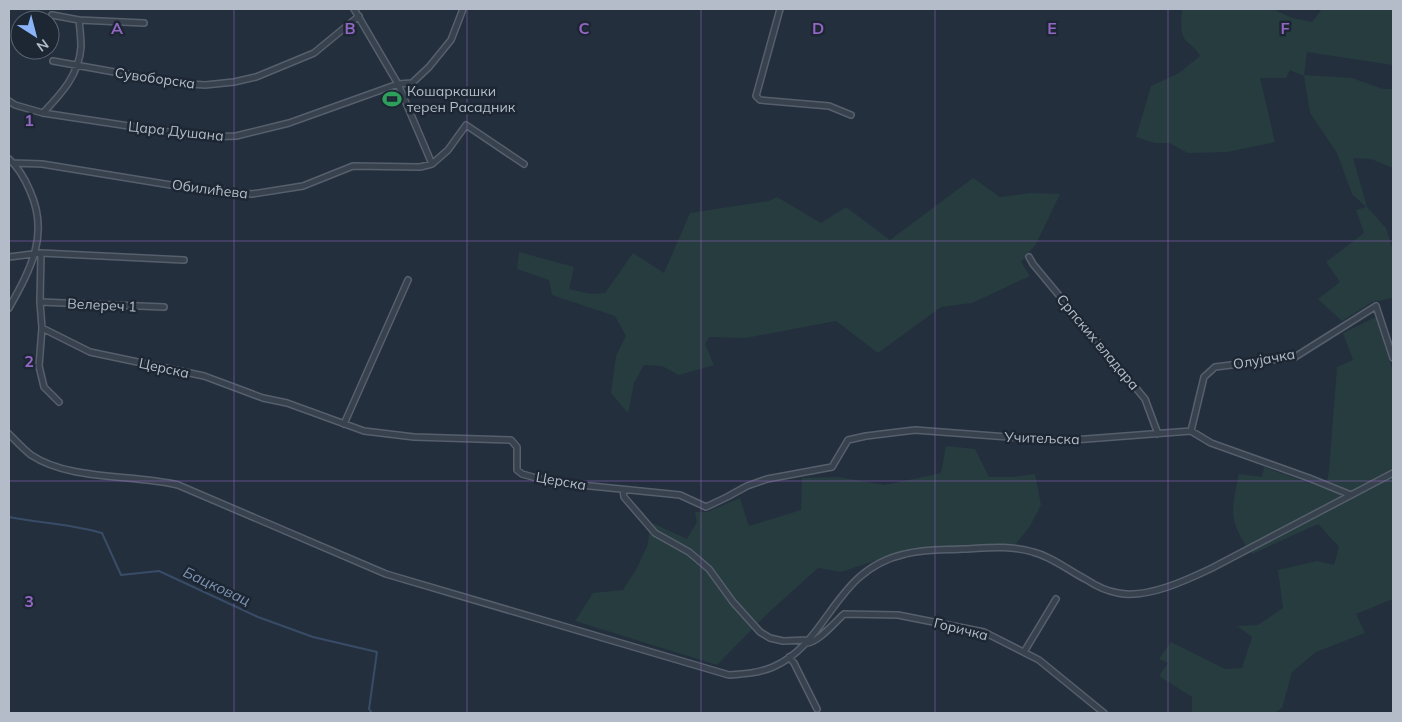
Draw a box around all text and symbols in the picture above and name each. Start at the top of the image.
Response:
north arrow [10,10,60,60]
text: A [111,18,123,38]
text: B [344,18,356,38]
text: C [579,18,590,38]
text: D [812,18,824,38]
text: E [1047,18,1057,38]
text: F [1280,18,1290,38]
text: N [33,35,52,56]
street label: Сувоборска [114,63,196,93]
place label: Кошаркашки терен Расадник [407,82,516,116]
sports icon: Кошаркашки терен Расадник [381,88,403,110]
text: 1 [24,110,34,130]
street label: Цара Душана [127,117,225,145]
street label: Обилићева [171,175,249,203]
street label: Српских владара [1053,290,1143,394]
street label: Велереч 1 [67,294,137,316]
street label: Олујачка [1232,345,1296,373]
text: 2 [24,351,34,371]
street label: Церска [137,354,191,382]
street label: Учитељска [1003,428,1080,448]
street label: Церска [534,468,588,494]
water label: Бацковац [180,562,254,610]
text: 3 [24,591,34,611]
street label: Горичка [932,614,990,644]

